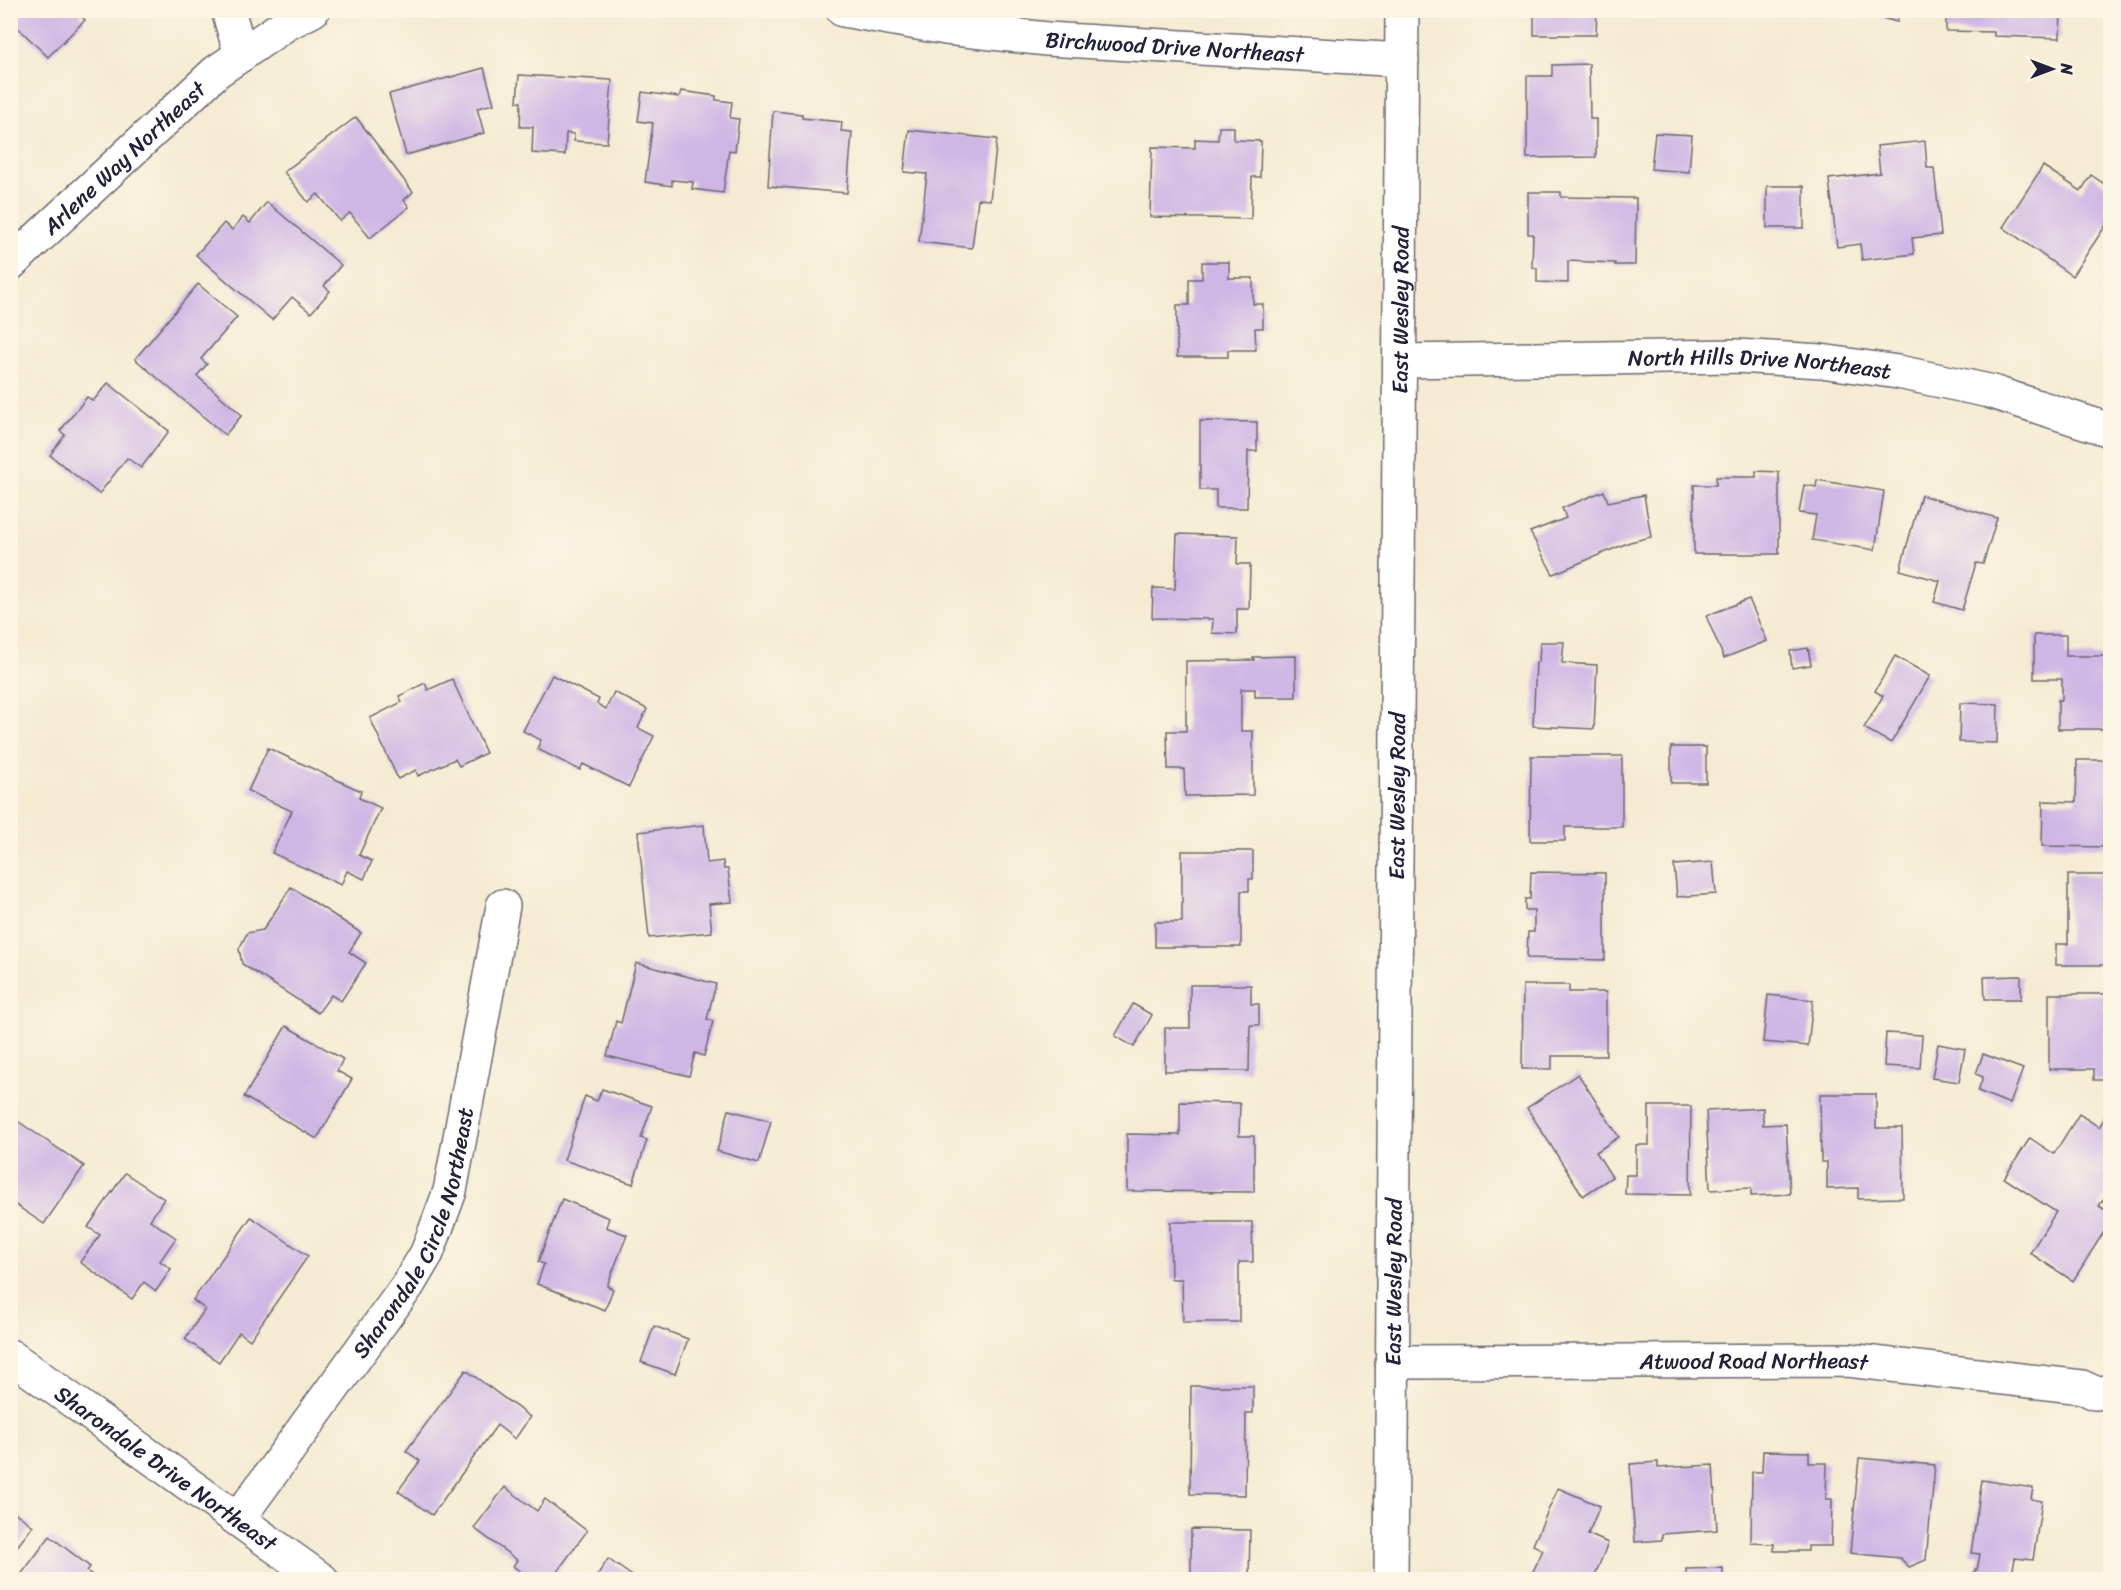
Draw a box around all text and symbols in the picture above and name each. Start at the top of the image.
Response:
street label: Birchwood Drive Northeast [1044,19,1306,74]
north arrow [2022,39,2082,99]
text: N [2052,62,2081,75]
street label: Arlene Way Northeast [32,70,216,245]
street label: East Wesley Road [1380,225,1420,394]
street label: North Hills Drive Northeast [1628,336,1894,390]
street label: East Wesley Road [1376,711,1417,880]
street label: Sharondale Circle Northeast [341,1104,485,1366]
street label: East Wesley Road [1373,1197,1413,1366]
street label: Atwood Road Northeast [1639,1340,1871,1382]
street label: Sharondale Drive Northeast [46,1374,287,1562]

